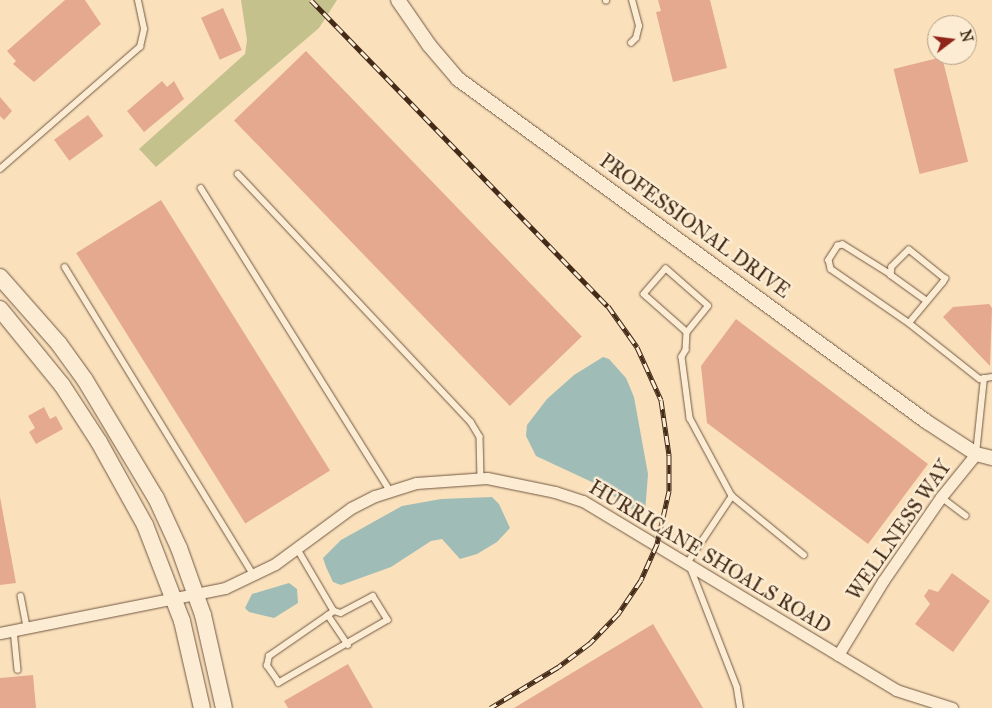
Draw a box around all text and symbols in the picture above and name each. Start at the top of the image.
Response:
north arrow [927,15,977,65]
text: N [956,28,976,44]
street label: PROFESSIONAL DRIVE [595,149,795,303]
street label: WELLNESS WAY [842,455,956,605]
street label: HURRICANE SHOALS ROAD [585,475,835,639]

